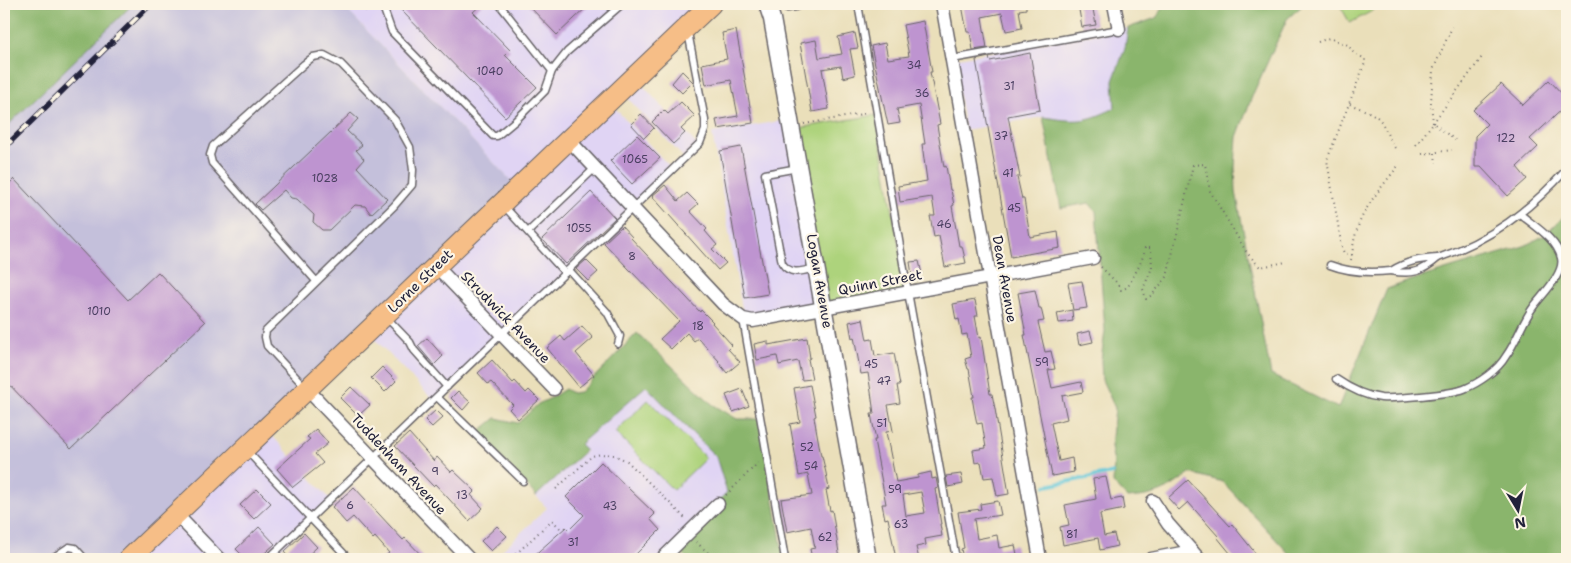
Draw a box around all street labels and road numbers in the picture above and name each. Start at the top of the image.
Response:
street label: Logan Avenue [803,232,837,330]
street label: Dean Avenue [988,234,1022,324]
street label: Lorne Street [383,245,457,317]
street label: Quinn Street [837,265,923,299]
street label: Strudwick Avenue [457,267,555,367]
street label: Tuddenham Avenue [347,409,451,519]

